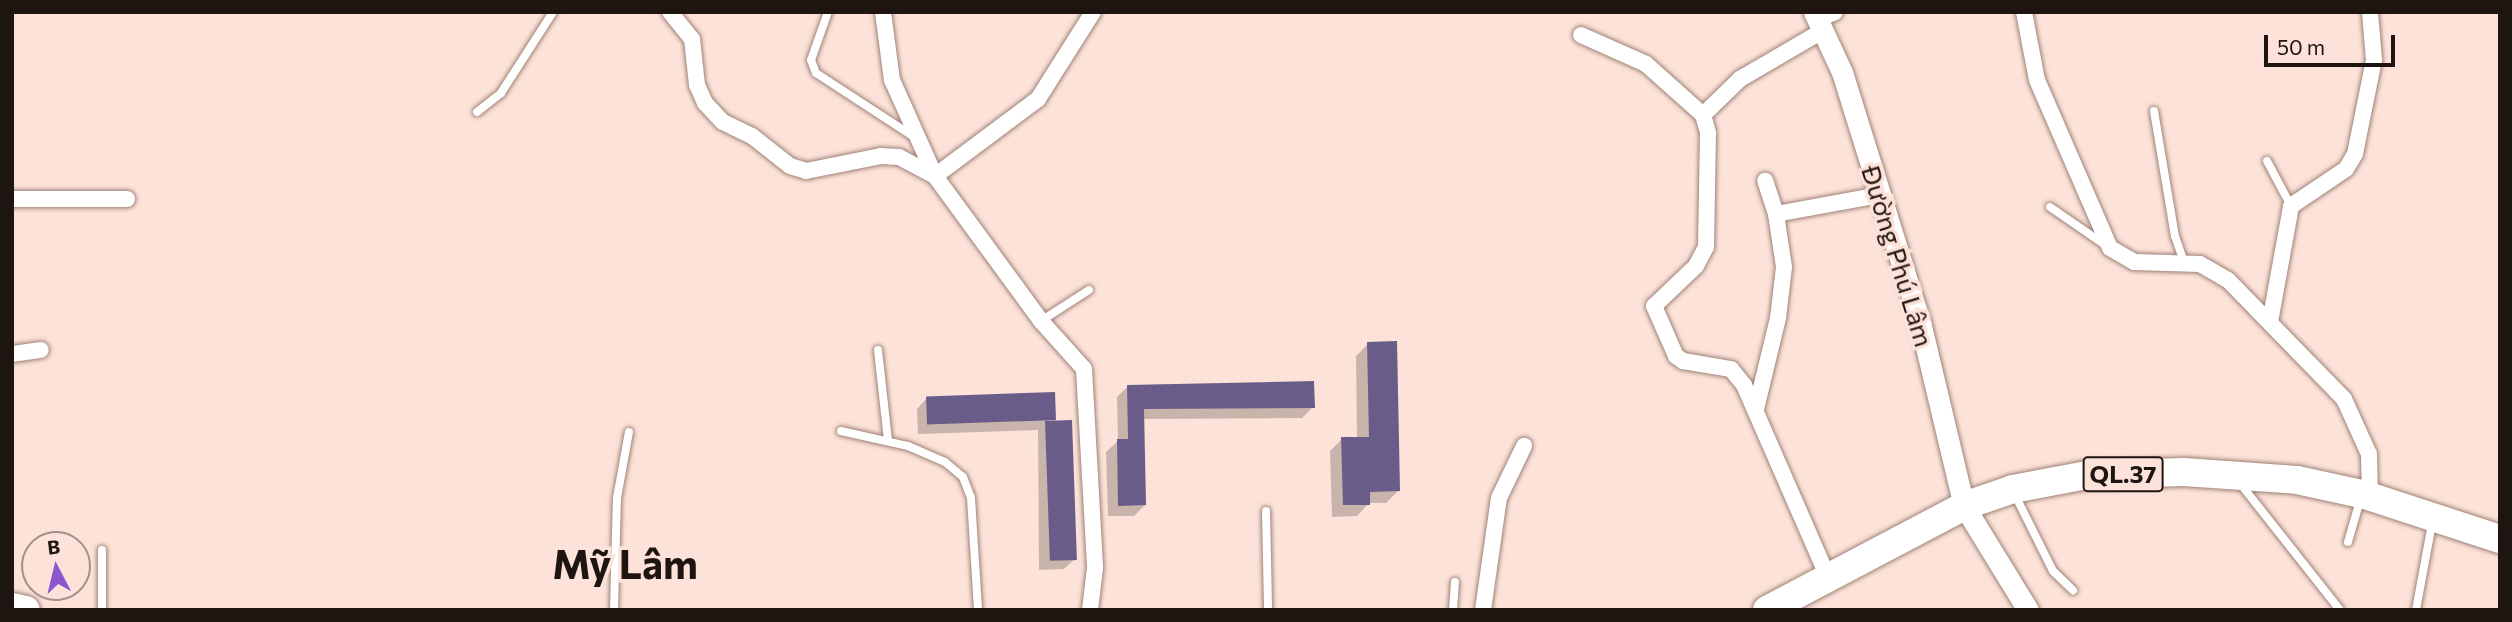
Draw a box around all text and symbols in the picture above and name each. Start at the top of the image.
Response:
scale bar [2267,21,2398,65]
text: 50 m [2277,34,2325,59]
street label: Đường Phú Lâm [1856,162,1940,350]
road number: QL.37 [2081,453,2165,494]
north arrow [21,531,91,601]
text: B [46,534,61,559]
district label: Mỹ Lâm [552,539,698,587]

